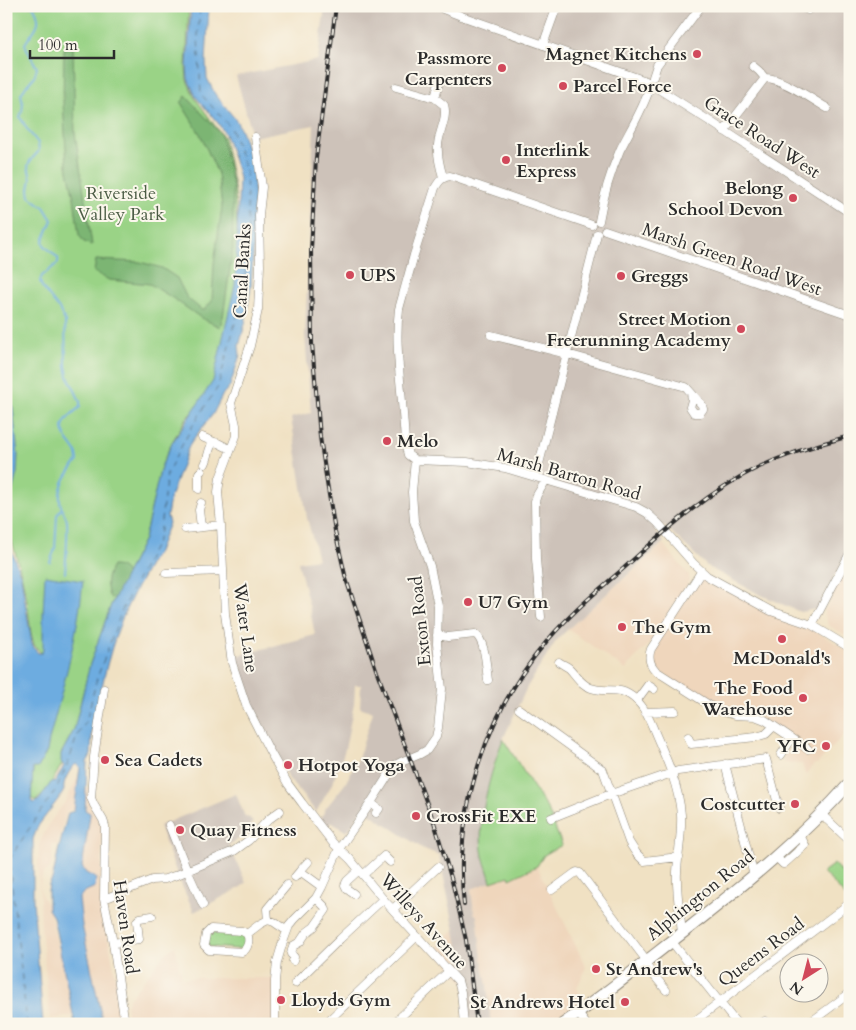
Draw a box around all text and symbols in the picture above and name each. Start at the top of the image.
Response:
scale bar [30,28,114,60]
text: 100 m [38,35,78,55]
place label: Magnet Kitchens [545,42,687,67]
place label: Passmore Carpenters [405,46,492,92]
marker: Magnet Kitchens [691,48,703,60]
marker: Passmore Carpenters [496,62,508,74]
place label: Parcel Force [573,74,672,99]
marker: Parcel Force [557,80,569,92]
street label: Grace Road West [699,90,825,185]
place label: Interlink Express [516,138,590,184]
marker: Interlink Express [500,154,512,166]
place label: Belong School Devon [668,176,783,222]
park label: Riverside Valley Park [77,181,165,227]
marker: Belong School Devon [787,192,799,204]
street label: Marsh Green Road West [639,217,825,302]
street label: Canal Banks [228,223,257,319]
place label: UPS [360,263,396,288]
place label: Greggs [631,264,688,289]
marker: UPS [344,269,356,281]
marker: Greggs [615,270,627,282]
place label: Street Motion Freerunning Academy [547,307,732,353]
marker: Street Motion Freerunning Academy [735,323,747,335]
place label: Melo [397,429,438,454]
marker: Melo [381,435,393,447]
street label: Marsh Barton Road [494,442,644,507]
street label: Exton Road [403,574,438,667]
street label: Water Lane [227,581,264,674]
place label: U7 Gym [478,590,549,615]
marker: U7 Gym [462,596,474,608]
place label: The Gym [632,615,712,640]
marker: The Gym [616,621,628,633]
marker: McDonald's [776,633,788,645]
place label: McDonald's [733,646,831,671]
place label: The Food Warehouse [701,676,794,722]
marker: The Food Warehouse [797,692,809,704]
place label: YFC [777,734,816,759]
marker: YFC [820,740,832,752]
place label: Sea Cadets [115,748,202,773]
place label: Hotpot Yoga [298,753,405,778]
marker: Sea Cadets [99,754,111,766]
marker: Hotpot Yoga [282,759,294,771]
place label: Costcutter [700,792,786,817]
marker: Costcutter [789,798,801,810]
place label: CrossFit EXE [426,804,536,829]
marker: CrossFit EXE [410,810,422,822]
place label: Quay Fitness [190,818,297,843]
marker: Quay Fitness [174,824,186,836]
street label: Alphington Road [641,844,760,947]
street label: Willeys Avenue [373,867,473,975]
street label: Haven Road [107,878,145,976]
street label: Queens Road [713,911,810,993]
north arrow [778,952,828,1002]
place label: St Andrew's [606,957,703,982]
marker: St Andrew's [590,963,602,975]
text: N [786,977,807,999]
place label: Lloyds Gym [291,988,391,1013]
place label: St Andrews Hotel [470,990,615,1015]
marker: Lloyds Gym [275,994,287,1006]
marker: St Andrews Hotel [619,996,631,1008]

